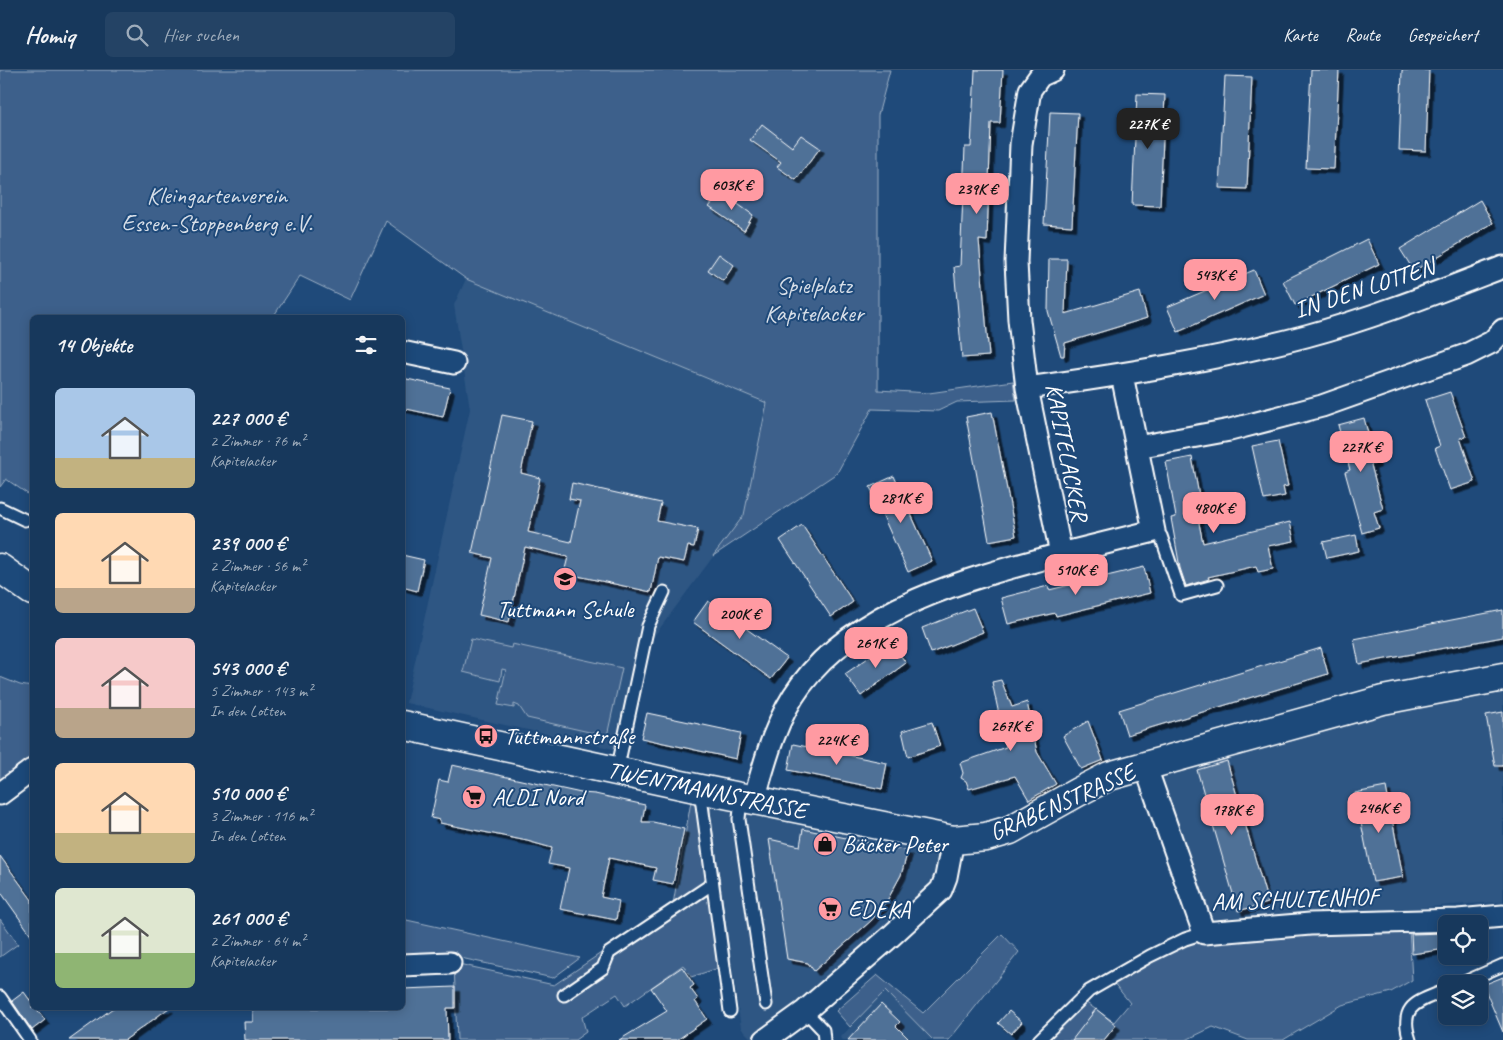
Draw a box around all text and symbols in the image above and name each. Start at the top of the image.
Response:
search box [105,12,455,57]
text: Homiq [25,20,75,50]
icon: search [123,21,151,49]
text: Hier suchen [163,23,239,47]
text: Karte [1283,24,1318,46]
text: Route [1346,24,1380,46]
text: Gespeichert [1408,24,1478,46]
pin: 227K € [1107,108,1189,150]
text: 227K € [1128,114,1168,134]
pin: 603K € [691,168,773,211]
pin: 239K € [936,172,1018,215]
text: 603K € [711,175,753,195]
text: 239K € [957,179,997,199]
park label: Kleingartenverein Essen-Stoppenberg e.V. [121,180,313,238]
street label: IN DEN LOTTEN [1290,250,1441,325]
pin: 543K € [1174,258,1256,301]
text: 543K € [1195,265,1235,285]
park label: Spielplatz Kapitelacker [764,270,866,328]
icon: filters [352,331,380,359]
text: 14 Objekte [55,332,132,358]
street label: KAPITELACKER [1039,381,1096,526]
text: 227 000 € [210,405,286,431]
icon: home [95,408,155,468]
pin: 227K € [1320,430,1402,473]
text: 2 Zimmer · 76 m² [210,431,305,451]
text: 227K € [1341,437,1381,457]
text: Kapitelacker [210,451,276,471]
pin: 281K € [860,482,942,524]
text: 281K € [881,488,921,508]
pin: 480K € [1173,492,1255,534]
text: 480K € [1194,498,1234,518]
text: 239 000 € [210,530,286,556]
icon: home [95,533,155,593]
pin: 510K € [1035,554,1117,596]
text: 2 Zimmer · 56 m² [210,556,305,576]
text: 510K € [1056,560,1096,580]
school or university icon: Tuttmann Schule [552,566,578,592]
text: Kapitelacker [210,576,276,596]
place label: Tuttmann Schule [497,594,635,624]
pin: 200K € [699,598,781,640]
text: 200K € [720,604,760,624]
pin: 261K € [835,626,917,669]
text: 261K € [855,633,897,653]
text: 543 000 € [210,655,286,681]
icon: home [95,658,155,718]
text: 5 Zimmer · 143 m² [210,681,312,701]
text: In den Lotten [210,701,285,721]
pin: 267K € [970,710,1052,752]
text: 267K € [990,716,1032,736]
place label: Tuttmannstraße [504,721,636,751]
bus stop icon: Tuttmannstraße [473,723,499,749]
pin: 224K € [796,724,878,766]
text: 224K € [817,730,857,750]
street label: TWENTMANNSTRASSE [605,754,812,826]
street label: GRABENSTRASSE [985,755,1142,847]
text: 510 000 € [210,780,286,806]
place label: ALDI Nord [492,782,587,812]
icon: home [95,783,155,843]
supermarket icon: ALDI Nord [461,784,487,810]
pin: 246K € [1338,792,1420,834]
pin: 178K € [1191,794,1273,836]
text: 246K € [1358,798,1400,818]
text: 178K € [1212,800,1252,820]
text: 3 Zimmer · 116 m² [210,806,312,826]
text: In den Lotten [210,826,285,846]
place label: Bäcker Peter [842,829,950,859]
shop icon: Bäcker Peter [812,831,838,857]
street label: AM SCHULTENHOF [1211,881,1383,917]
place label: EDEKA [848,894,912,924]
supermarket icon: EDEKA [817,896,843,922]
text: 261 000 € [210,905,287,931]
icon: home [95,908,155,968]
map controls [1438,915,1488,1025]
button: locate [1438,915,1488,965]
text: 2 Zimmer · 64 m² [210,931,305,951]
text: Kapitelacker [210,951,276,971]
button: layers [1438,975,1488,1025]

